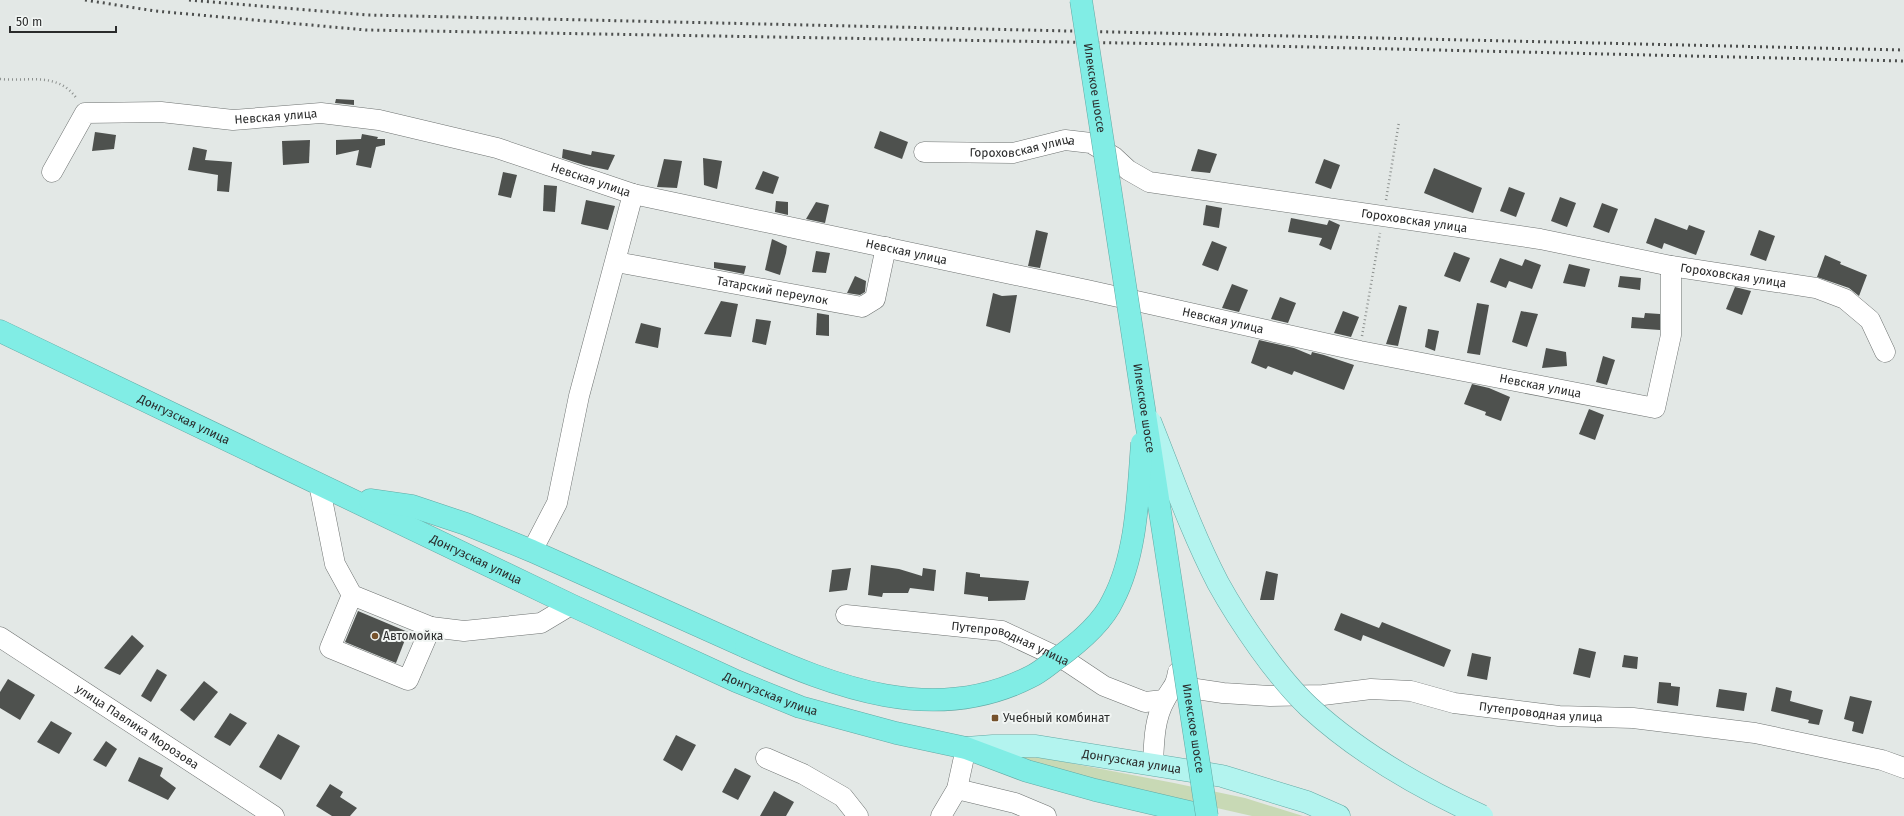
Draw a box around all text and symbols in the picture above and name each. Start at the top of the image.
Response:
scale bar [10,8,116,34]
text: 50 m [16,15,42,29]
street label: Илекское шоссе [1081,42,1108,134]
street label: Невская улица [234,106,318,127]
street label: Гороховская улица [969,132,1076,160]
street label: Невская улица [549,160,632,200]
street label: Гороховская улица [1360,206,1468,235]
street label: Невская улица [864,236,948,267]
street label: Гороховская улица [1679,261,1787,290]
street label: Татарский переулок [715,274,830,308]
street label: Невская улица [1181,305,1265,336]
street label: Илекское шоссе [1130,362,1158,454]
street label: Невская улица [1498,371,1582,401]
street label: Донгузская улица [135,391,232,447]
street label: Донгузская улица [427,531,524,587]
street label: Путепроводная улица [951,619,1071,668]
place label: Автомойка [383,629,443,643]
marker: Автомойка [370,631,380,641]
street label: Донгузская улица [720,669,819,718]
street label: улица Павлика Морозова [73,681,202,772]
street label: Илекское шоссе [1180,683,1207,774]
street label: Путепроводная улица [1478,699,1603,724]
place label: Учебный комбинат [1003,711,1110,725]
marker: Учебный комбинат [990,713,1000,723]
street label: Донгузская улица [1080,746,1182,776]

